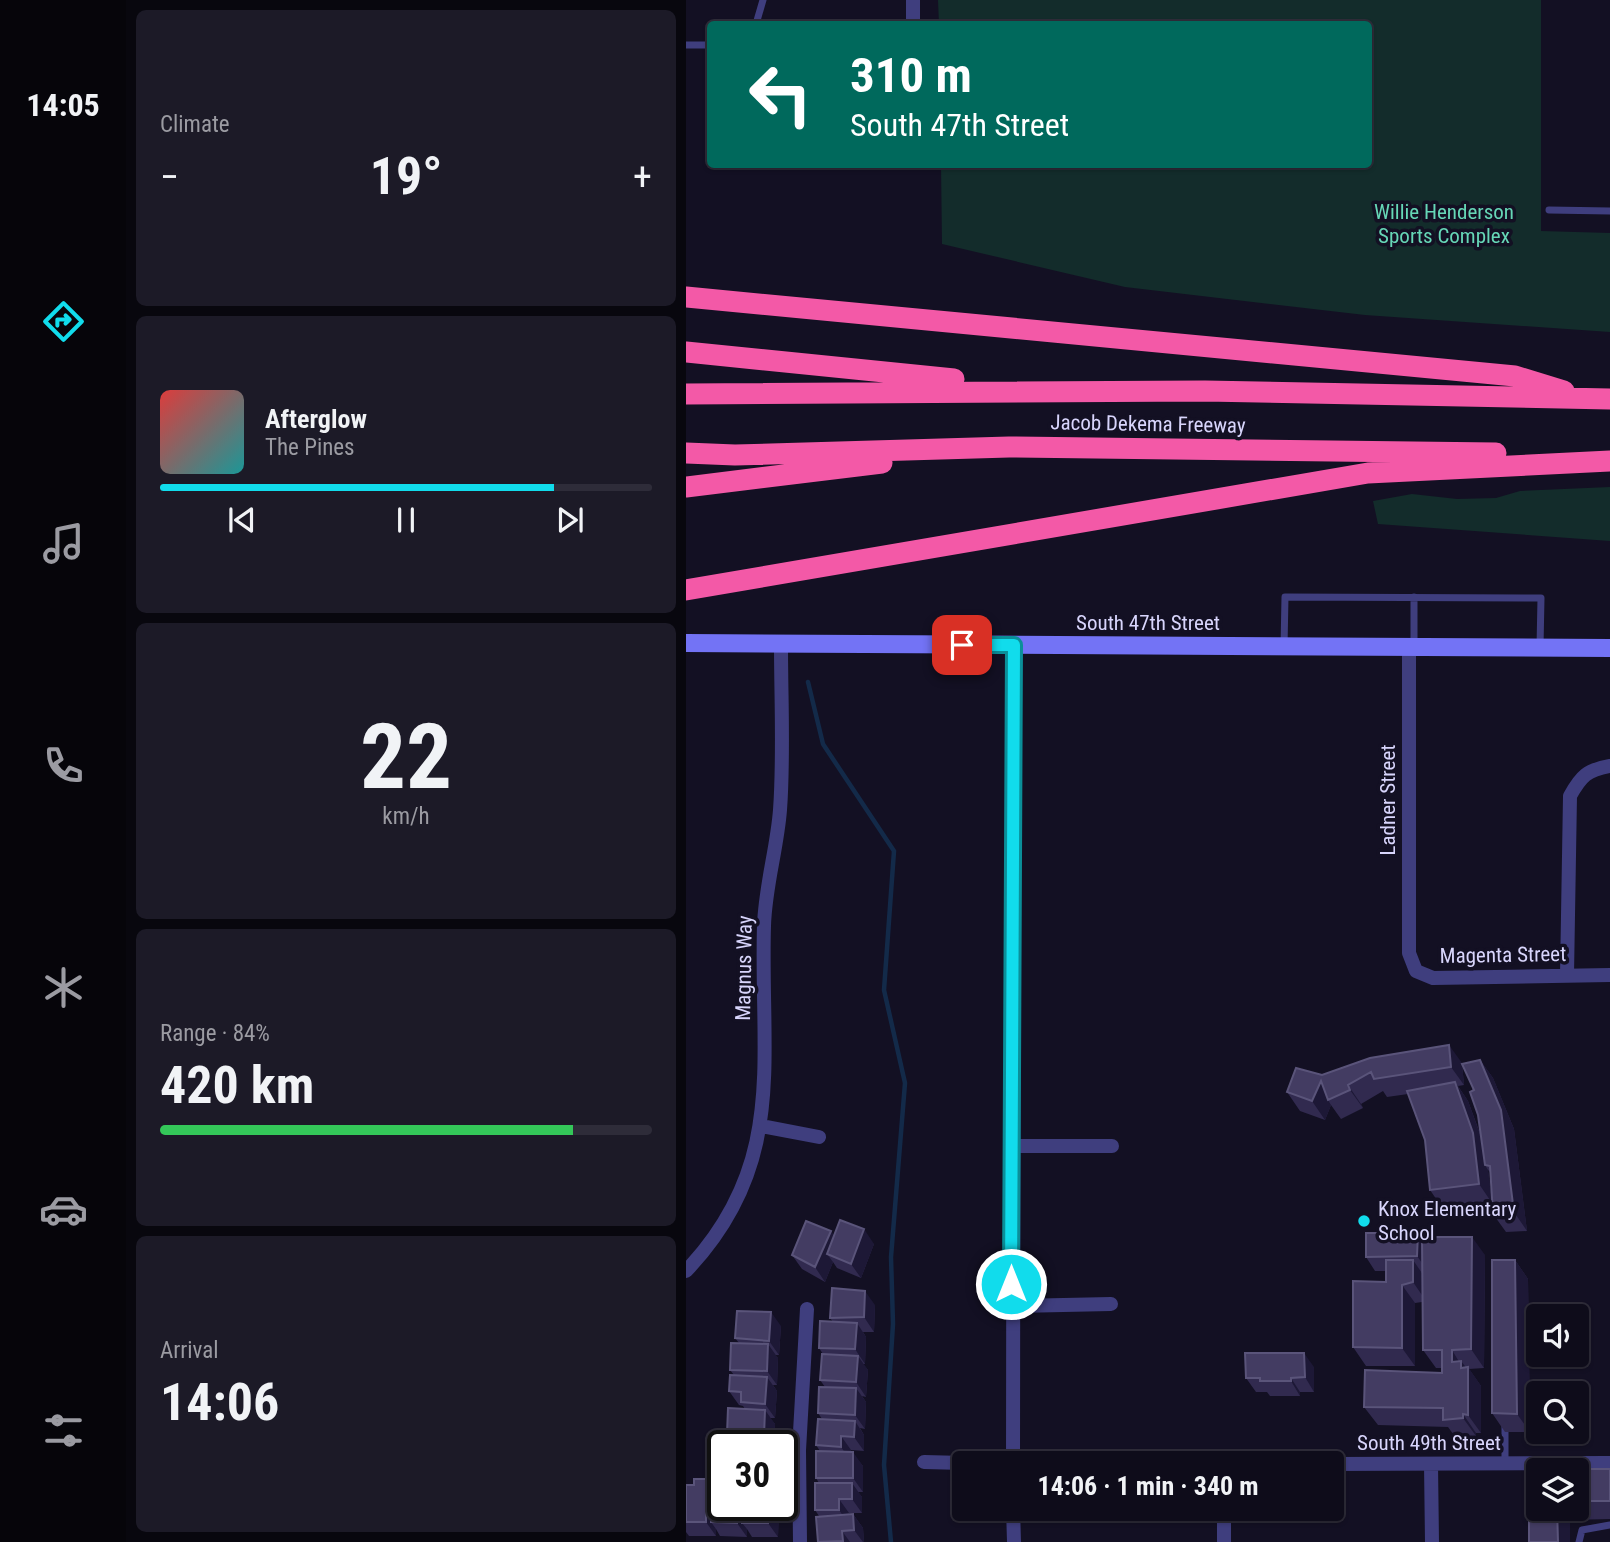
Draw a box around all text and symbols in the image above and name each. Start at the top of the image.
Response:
text: 310 m [850,47,972,104]
icon: left [735,49,826,140]
text: 14:05 [26,86,100,124]
text: South 47th Street [850,106,1069,144]
text: Climate [160,111,230,138]
text: 19° [370,146,442,207]
text: − [160,155,179,199]
text: + [633,155,652,199]
park label: Willie Henderson Sports Complex [1374,200,1514,248]
icon: directions [39,297,88,346]
text: Afterglow [265,404,367,434]
street label: Jacob Dekema Freeway [1050,410,1246,438]
text: The Pines [265,434,355,461]
icon: previous [223,501,261,539]
icon: pause [387,501,425,539]
icon: next [551,501,589,539]
icon: music [39,519,88,568]
street label: South 47th Street [1076,611,1220,635]
pin [932,615,992,675]
icon: arrive [943,626,981,664]
text: 22 [360,704,452,810]
icon: phone [39,741,88,790]
street label: Ladner Street [1376,745,1400,855]
text: km/h [382,803,430,830]
street label: Magnus Way [731,915,757,1021]
street label: Magenta Street [1439,942,1567,968]
icon: climate [39,963,88,1012]
text: Range · 84% [160,1020,270,1047]
text: 420 km [160,1055,314,1116]
icon: car [39,1185,88,1234]
place label: Knox Elementary School [1378,1197,1517,1245]
marker: Knox Elementary School [1356,1213,1372,1229]
position arrow [974,1247,1048,1321]
map controls [1526,1304,1589,1521]
button: sound [1526,1304,1589,1367]
text: Arrival [160,1337,219,1364]
text: 14:06 [160,1372,279,1433]
button: search [1526,1381,1589,1444]
icon: filters [39,1406,88,1455]
speed limit sign: 30 [707,1430,798,1521]
street label: South 49th Street [1357,1431,1501,1455]
button: layers [1526,1458,1589,1521]
text: 14:06 · 1 min · 340 m [1038,1471,1258,1501]

